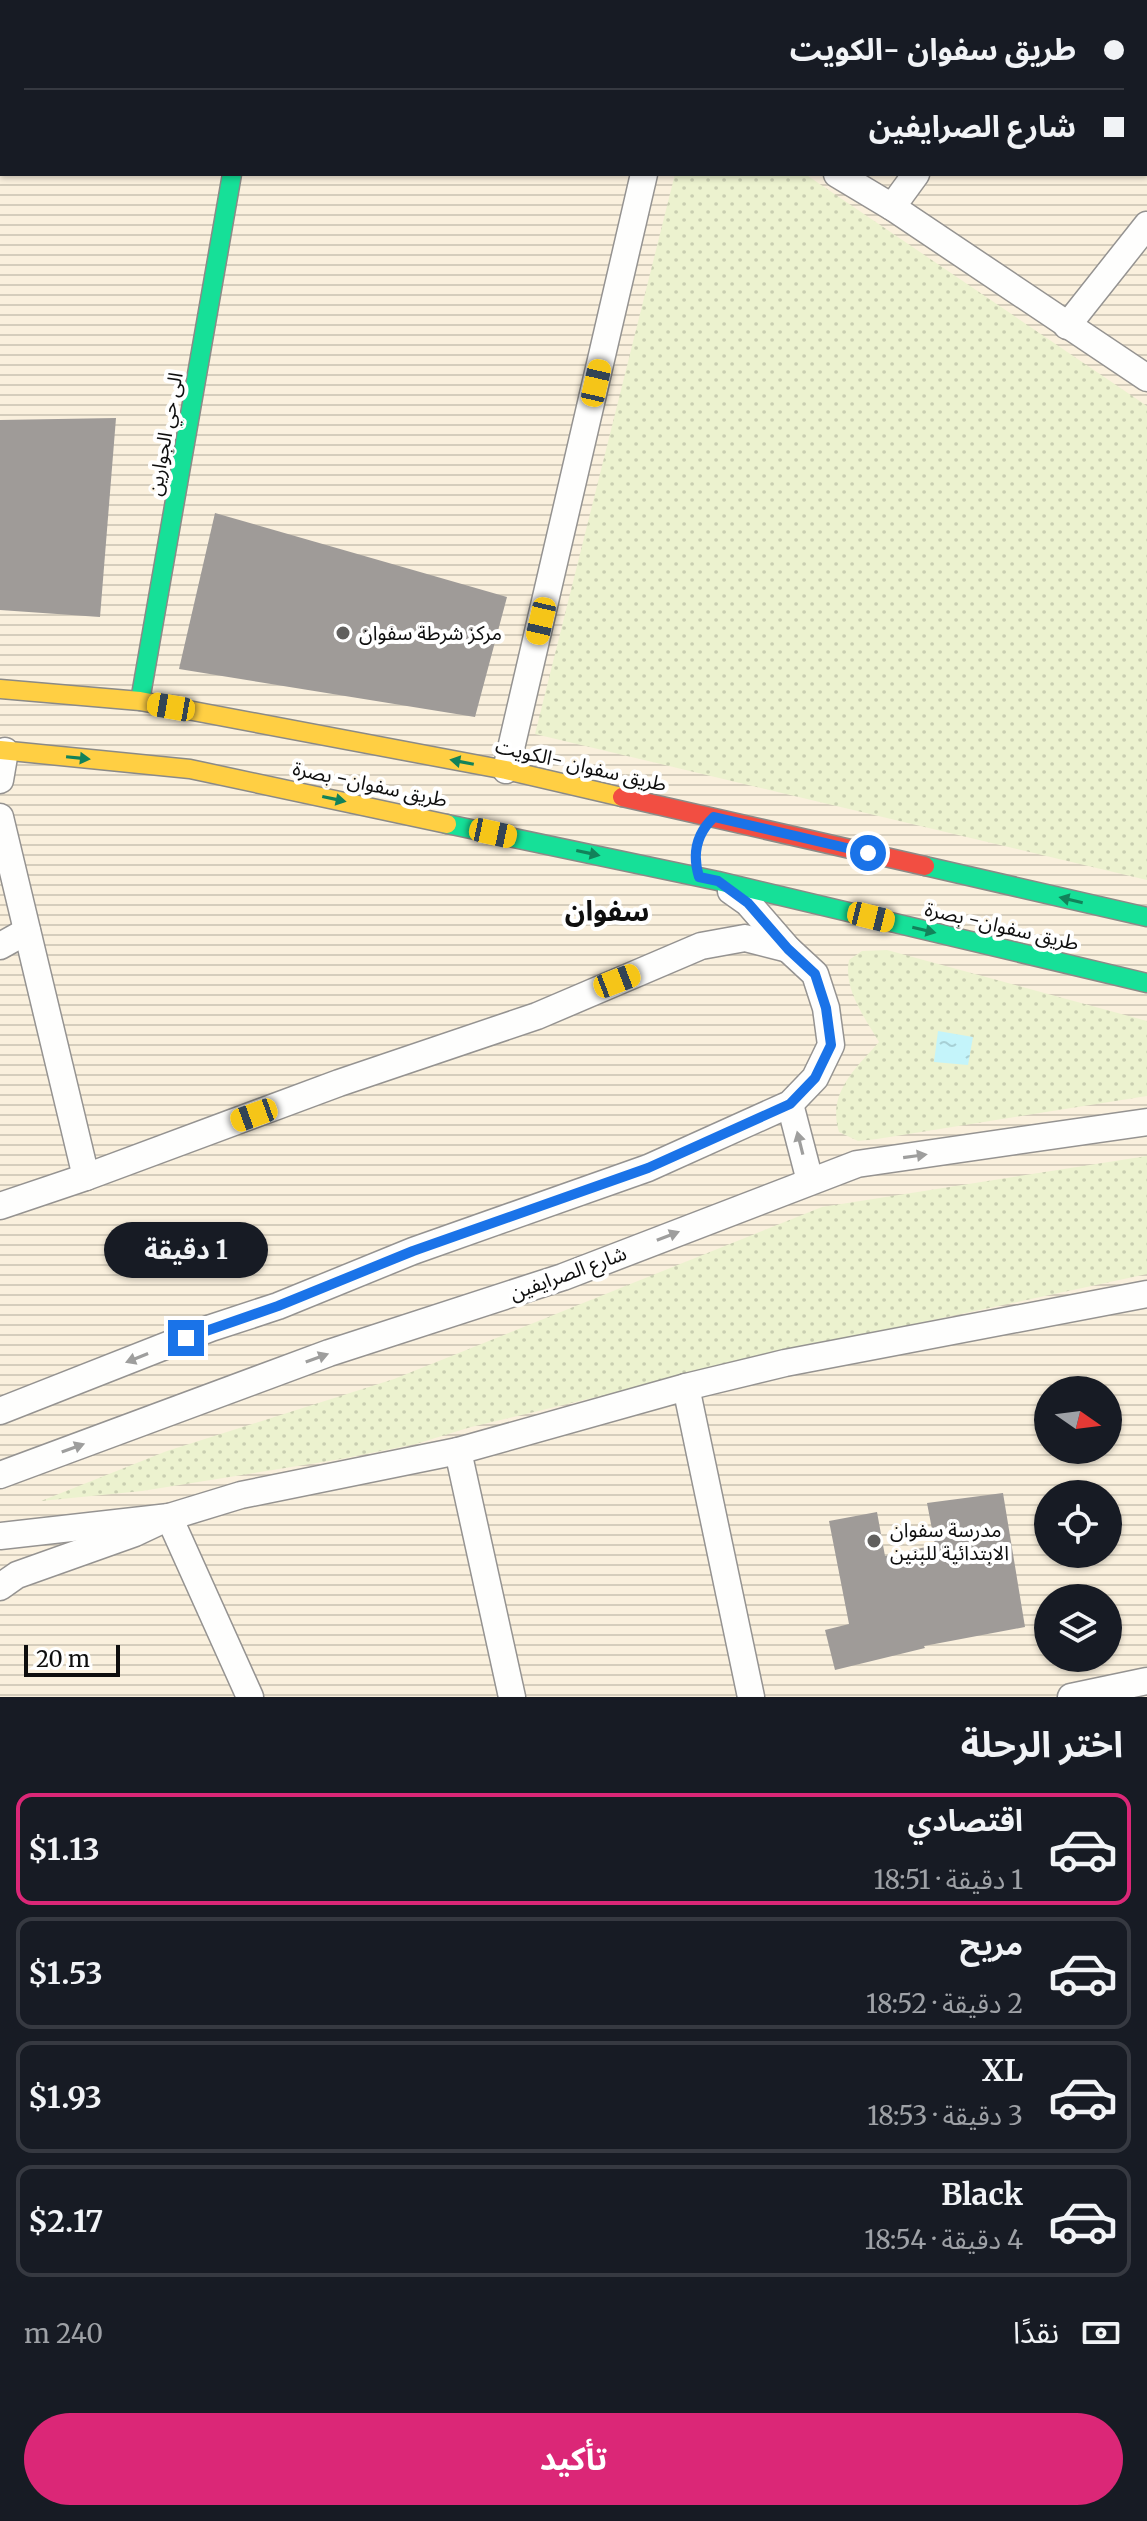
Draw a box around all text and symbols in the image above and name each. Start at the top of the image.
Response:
text: طريق سفوان -الكويت [790,30,1076,68]
text: شارع الصرايفين [869,107,1076,145]
car [579,357,613,409]
street label: الى حي الجوارين [141,370,191,498]
car [524,595,558,647]
place label: مركز شرطة سفوان [359,620,502,645]
marker: مركز شرطة سفوان [334,624,352,642]
car [145,691,197,723]
street label: طريق سفوان -الكويت [493,733,669,797]
one-way arrow [66,751,91,764]
street label: طريق سفوان- بصرة [290,755,450,813]
one-way arrow [450,755,475,767]
one-way arrow [322,793,347,806]
car [467,816,519,850]
route start [850,835,886,871]
one-way arrow [576,847,601,860]
district label: سفوان [565,893,649,929]
one-way arrow [1058,893,1083,906]
street label: طريق سفوان- بصرة [923,896,1081,956]
car [845,900,897,934]
one-way arrow [911,924,936,936]
car [590,961,644,1001]
car [227,1096,281,1134]
one-way arrow [794,1130,806,1155]
one-way arrow [902,1149,927,1162]
callout: 1 دقيقة [104,1222,268,1278]
one-way arrow [657,1229,681,1242]
text: 1 دقيقة [144,1233,228,1266]
street label: شارع الصرايفين [506,1240,631,1308]
route end [168,1320,204,1356]
one-way arrow [125,1351,149,1364]
one-way arrow [305,1351,329,1363]
north arrow [1034,1376,1122,1464]
map controls [1034,1376,1122,1672]
one-way arrow [61,1441,85,1454]
button: locate [1034,1480,1122,1568]
place label: مدرسة سفوان الابتدائية للبنين [890,1517,1009,1565]
marker: مدرسة سفوان الابتدائية للبنين [865,1532,883,1550]
button: layers [1034,1584,1122,1672]
scale bar [24,1641,120,1677]
text: 20 m [36,1645,90,1673]
text: اختر الرحلة [961,1722,1123,1767]
text: اقتصادي [908,1801,1023,1839]
icon: car [1047,1813,1119,1885]
text: $1.13 [28,1830,100,1868]
text: 1 دقيقة · 18:51 [874,1863,1023,1896]
text: مريح [960,1925,1023,1963]
icon: car [1047,1937,1119,2009]
text: $1.53 [28,1954,103,1992]
text: 2 دقيقة · 18:52 [866,1987,1023,2020]
text: XL [982,2051,1023,2089]
icon: car [1047,2061,1119,2133]
text: $1.93 [28,2078,102,2116]
text: 3 دقيقة · 18:53 [867,2099,1023,2132]
text: Black [941,2175,1023,2213]
icon: car [1047,2185,1119,2257]
text: $2.17 [28,2202,103,2240]
text: 4 دقيقة · 18:54 [864,2223,1023,2256]
icon: cash [1079,2311,1123,2355]
text: نقدًا [1013,2313,1059,2351]
text: 240 m [24,2317,103,2350]
button: تأكيد [24,2413,1123,2505]

